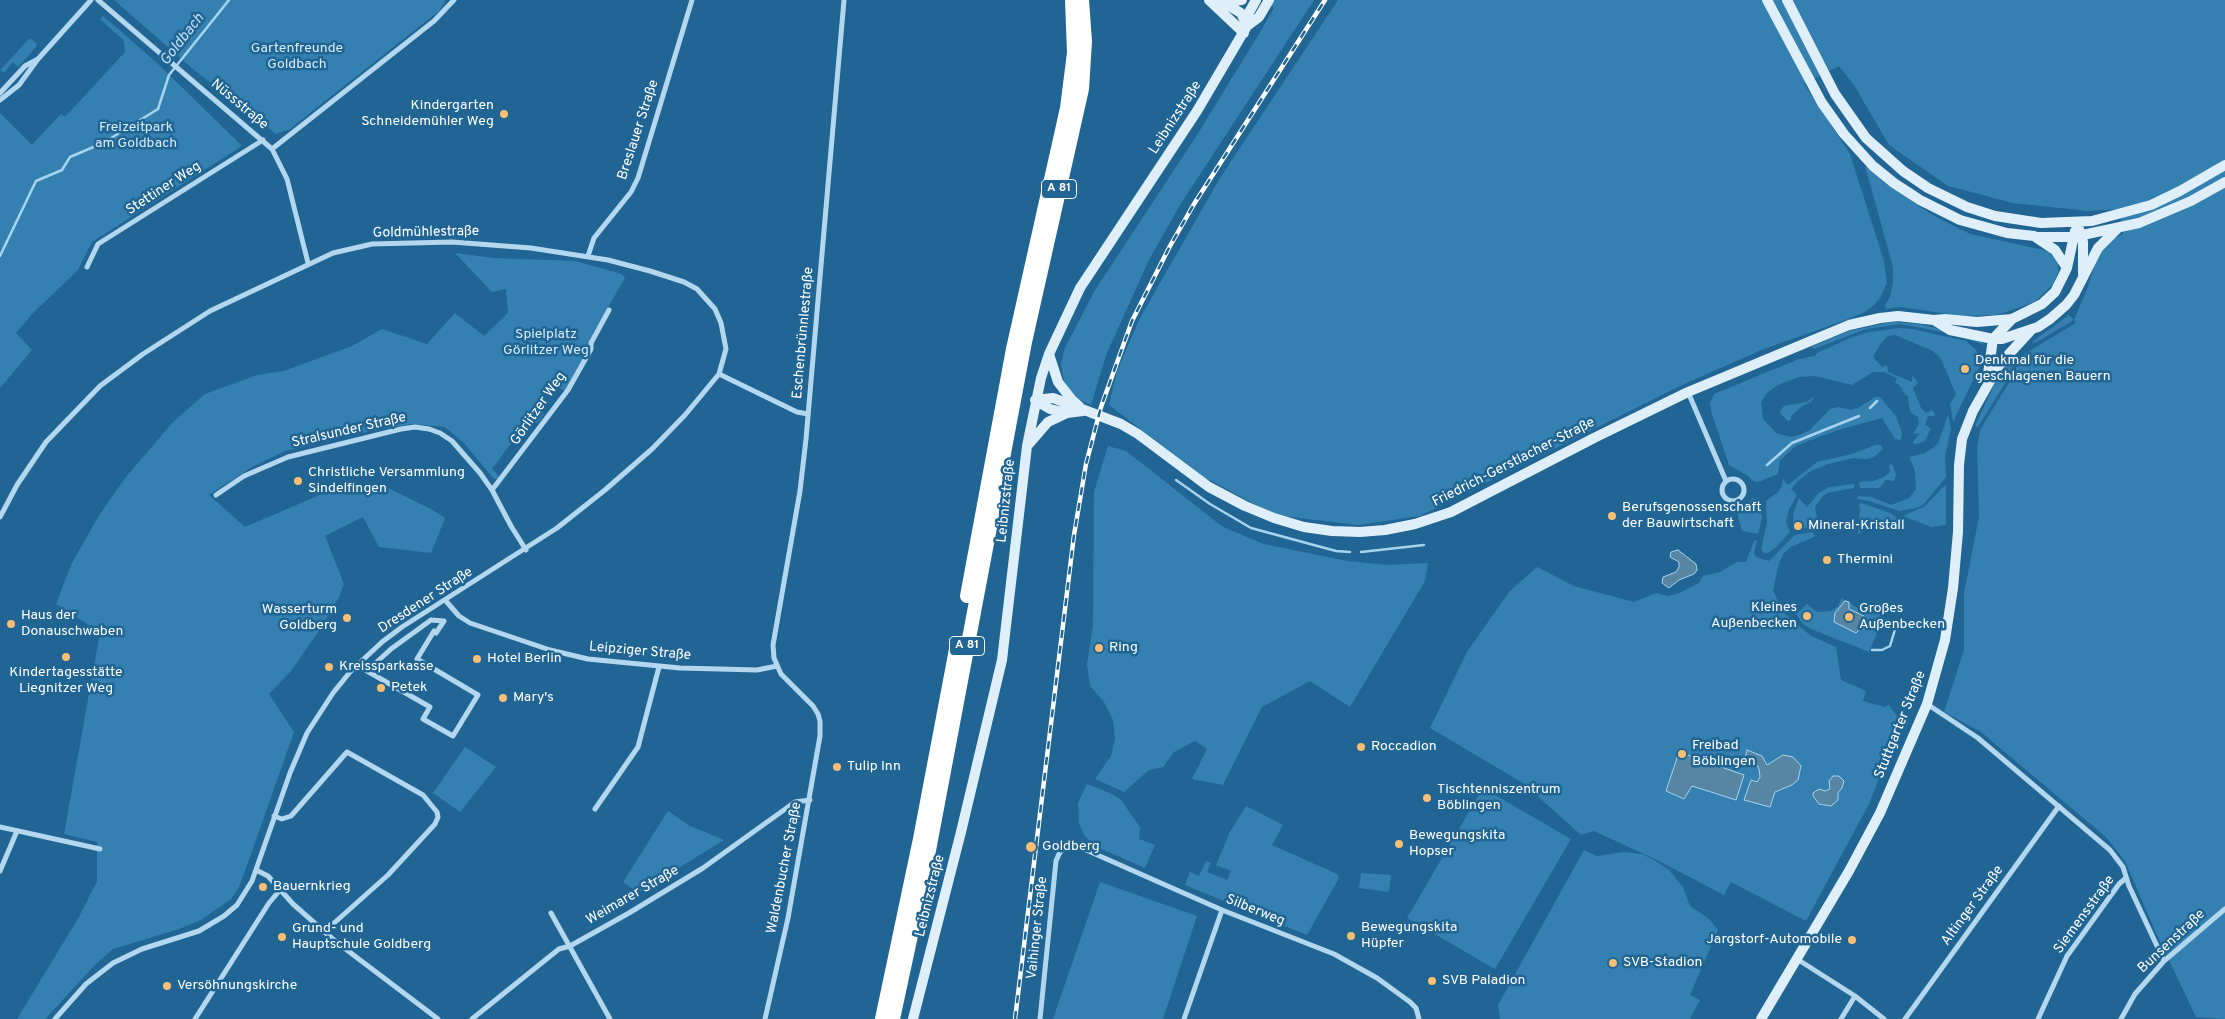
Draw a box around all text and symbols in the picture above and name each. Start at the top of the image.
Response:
water label: Goldbach [157,10,209,70]
park label: Gartenfreunde Goldbach [251,41,343,74]
street label: Nüssstraße [207,76,271,134]
street label: Breslauer Straße [615,78,663,182]
street label: Leibnizstraße [1146,78,1206,158]
place label: Kindergarten Schneidemühler Weg [361,98,494,130]
marker: Kindergarten Schneidemühler Weg [498,108,510,120]
park label: Freizeitpark am Goldbach [95,120,177,152]
street label: Stettiner Weg [123,159,205,219]
road number: A 81 [1042,180,1076,198]
street label: Goldmühlestraße [373,224,479,242]
street label: Eschenbrünnlestraße [790,266,818,400]
park label: Spielplatz Görlitzer Weg [503,327,589,360]
place label: Denkmal für die geschlagenen Bauern [1975,353,2111,386]
marker: Denkmal für die geschlagenen Bauern [1959,363,1971,375]
street label: Görlitzer Weg [508,369,570,449]
street label: Stralsunder Straße [290,410,408,452]
street label: Friedrich-Gerstlacher-Straße [1430,415,1598,511]
street label: Leibnizstraße [994,458,1020,544]
place label: Christliche Versammlung Sindelfingen [308,465,465,498]
marker: Christliche Versammlung Sindelfingen [292,475,304,487]
place label: Berufsgenossenschaft der Bauwirtschaft [1622,500,1762,532]
marker: Berufsgenossenschaft der Bauwirtschaft [1606,510,1618,522]
place label: Mineral-Kristall [1808,518,1905,534]
marker: Mineral-Kristall [1792,520,1804,532]
place label: Thermini [1837,552,1893,568]
marker: Thermini [1821,554,1833,566]
street label: Dresdener Straße [376,564,476,638]
place label: Kleines Außenbecken [1711,600,1797,632]
place label: Großes Außenbecken [1859,601,1945,634]
place label: Wasserturm Goldberg [262,602,337,634]
place label: Haus der Donauschwaben [21,608,123,640]
marker: Kleines Außenbecken [1801,610,1813,622]
marker: Großes Außenbecken [1843,611,1855,623]
marker: Wasserturm Goldberg [341,612,353,624]
marker: Haus der Donauschwaben [5,618,17,630]
road number: A 81 [950,636,984,656]
street label: Leipziger Straße [588,639,692,665]
place label: Ring [1109,640,1138,656]
marker: Ring [1093,642,1105,654]
marker: Kindertagesstätte Liegnitzer Weg [60,651,72,663]
place label: Hotel Berlin [487,651,562,667]
marker: Hotel Berlin [471,653,483,665]
place label: Kreissparkasse [339,659,434,675]
marker: Kreissparkasse [323,661,335,673]
place label: Kindertagesstätte Liegnitzer Weg [9,665,123,698]
street label: Stuttgarter Straße [1872,669,1930,781]
place label: Petek [391,680,427,696]
marker: Petek [375,682,387,694]
place label: Mary's [513,690,554,706]
marker: Mary's [497,692,509,704]
place label: Freibad Böblingen [1692,738,1756,770]
place label: Roccadion [1371,739,1437,755]
marker: Roccadion [1355,741,1367,753]
marker: Freibad Böblingen [1676,748,1688,760]
place label: Tulip Inn [847,759,901,775]
marker: Tulip Inn [831,761,843,773]
place label: Tischtenniszentrum Böblingen [1437,782,1561,814]
marker: Tischtenniszentrum Böblingen [1421,792,1433,804]
street label: Waldenbucher Straße [764,801,806,935]
place label: Bewegungskita Hopser [1409,828,1505,860]
marker: Bewegungskita Hopser [1393,838,1405,850]
place label: Goldberg [1042,839,1100,855]
marker: Goldberg [1024,840,1038,854]
street label: Leibnizstraße [913,853,949,939]
street label: Weimarer Straße [584,863,682,929]
street label: Altinger Straße [1938,863,2008,949]
street label: Siemensstraße [2051,873,2119,957]
street label: Vaihinger Straße [1024,876,1052,980]
place label: Bauernkrieg [273,879,351,895]
marker: Bauernkrieg [257,881,269,893]
street label: Silberweg [1223,892,1287,930]
street label: Bunsenstraße [2135,907,2209,977]
place label: Bewegungskita Hüpfer [1361,920,1457,952]
place label: Grund- und Hauptschule Goldberg [292,921,431,954]
marker: Bewegungskita Hüpfer [1345,930,1357,942]
marker: Grund- und Hauptschule Goldberg [276,931,288,943]
place label: Jargstorf-Automobile [1706,932,1842,948]
marker: Jargstorf-Automobile [1846,934,1858,946]
place label: SVB-Stadion [1623,955,1702,971]
marker: SVB-Stadion [1607,957,1619,969]
place label: SVB Paladion [1442,973,1525,989]
marker: SVB Paladion [1426,975,1438,987]
place label: Versöhnungskirche [177,978,297,994]
marker: Versöhnungskirche [161,980,173,992]

